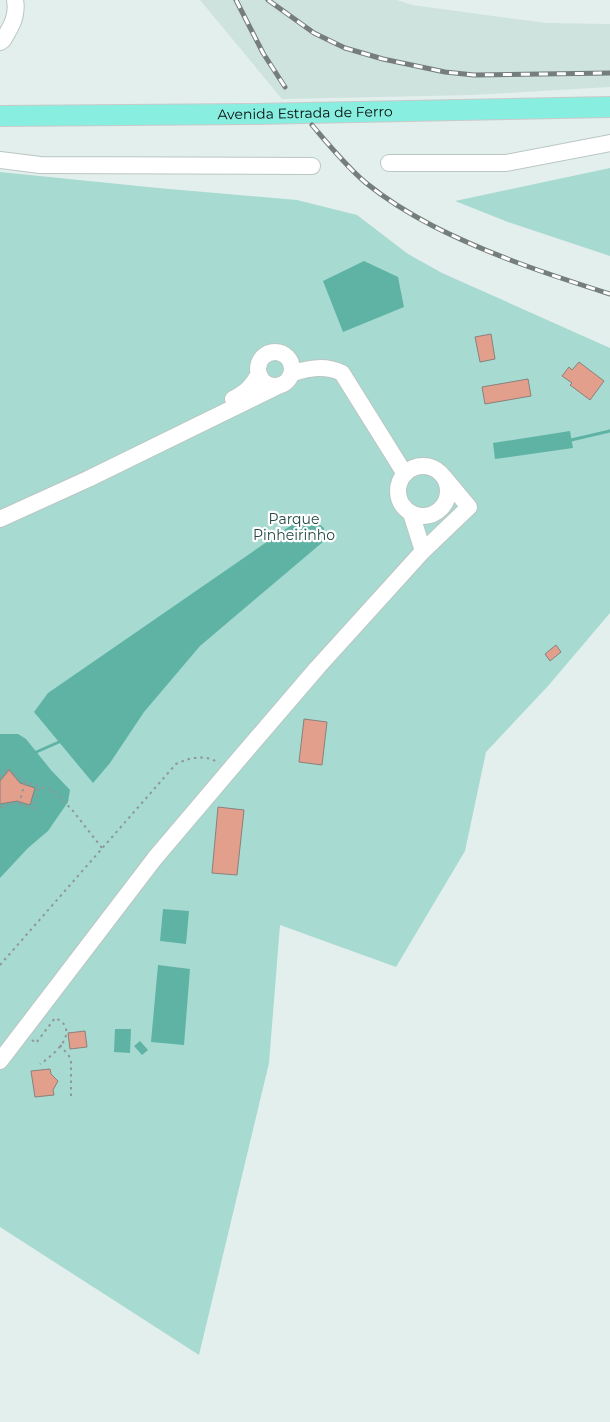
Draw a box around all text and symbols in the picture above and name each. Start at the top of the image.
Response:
street label: Avenida Estrada de Ferro [217,102,393,123]
park label: Parque Pinheirinho [253,510,335,544]

